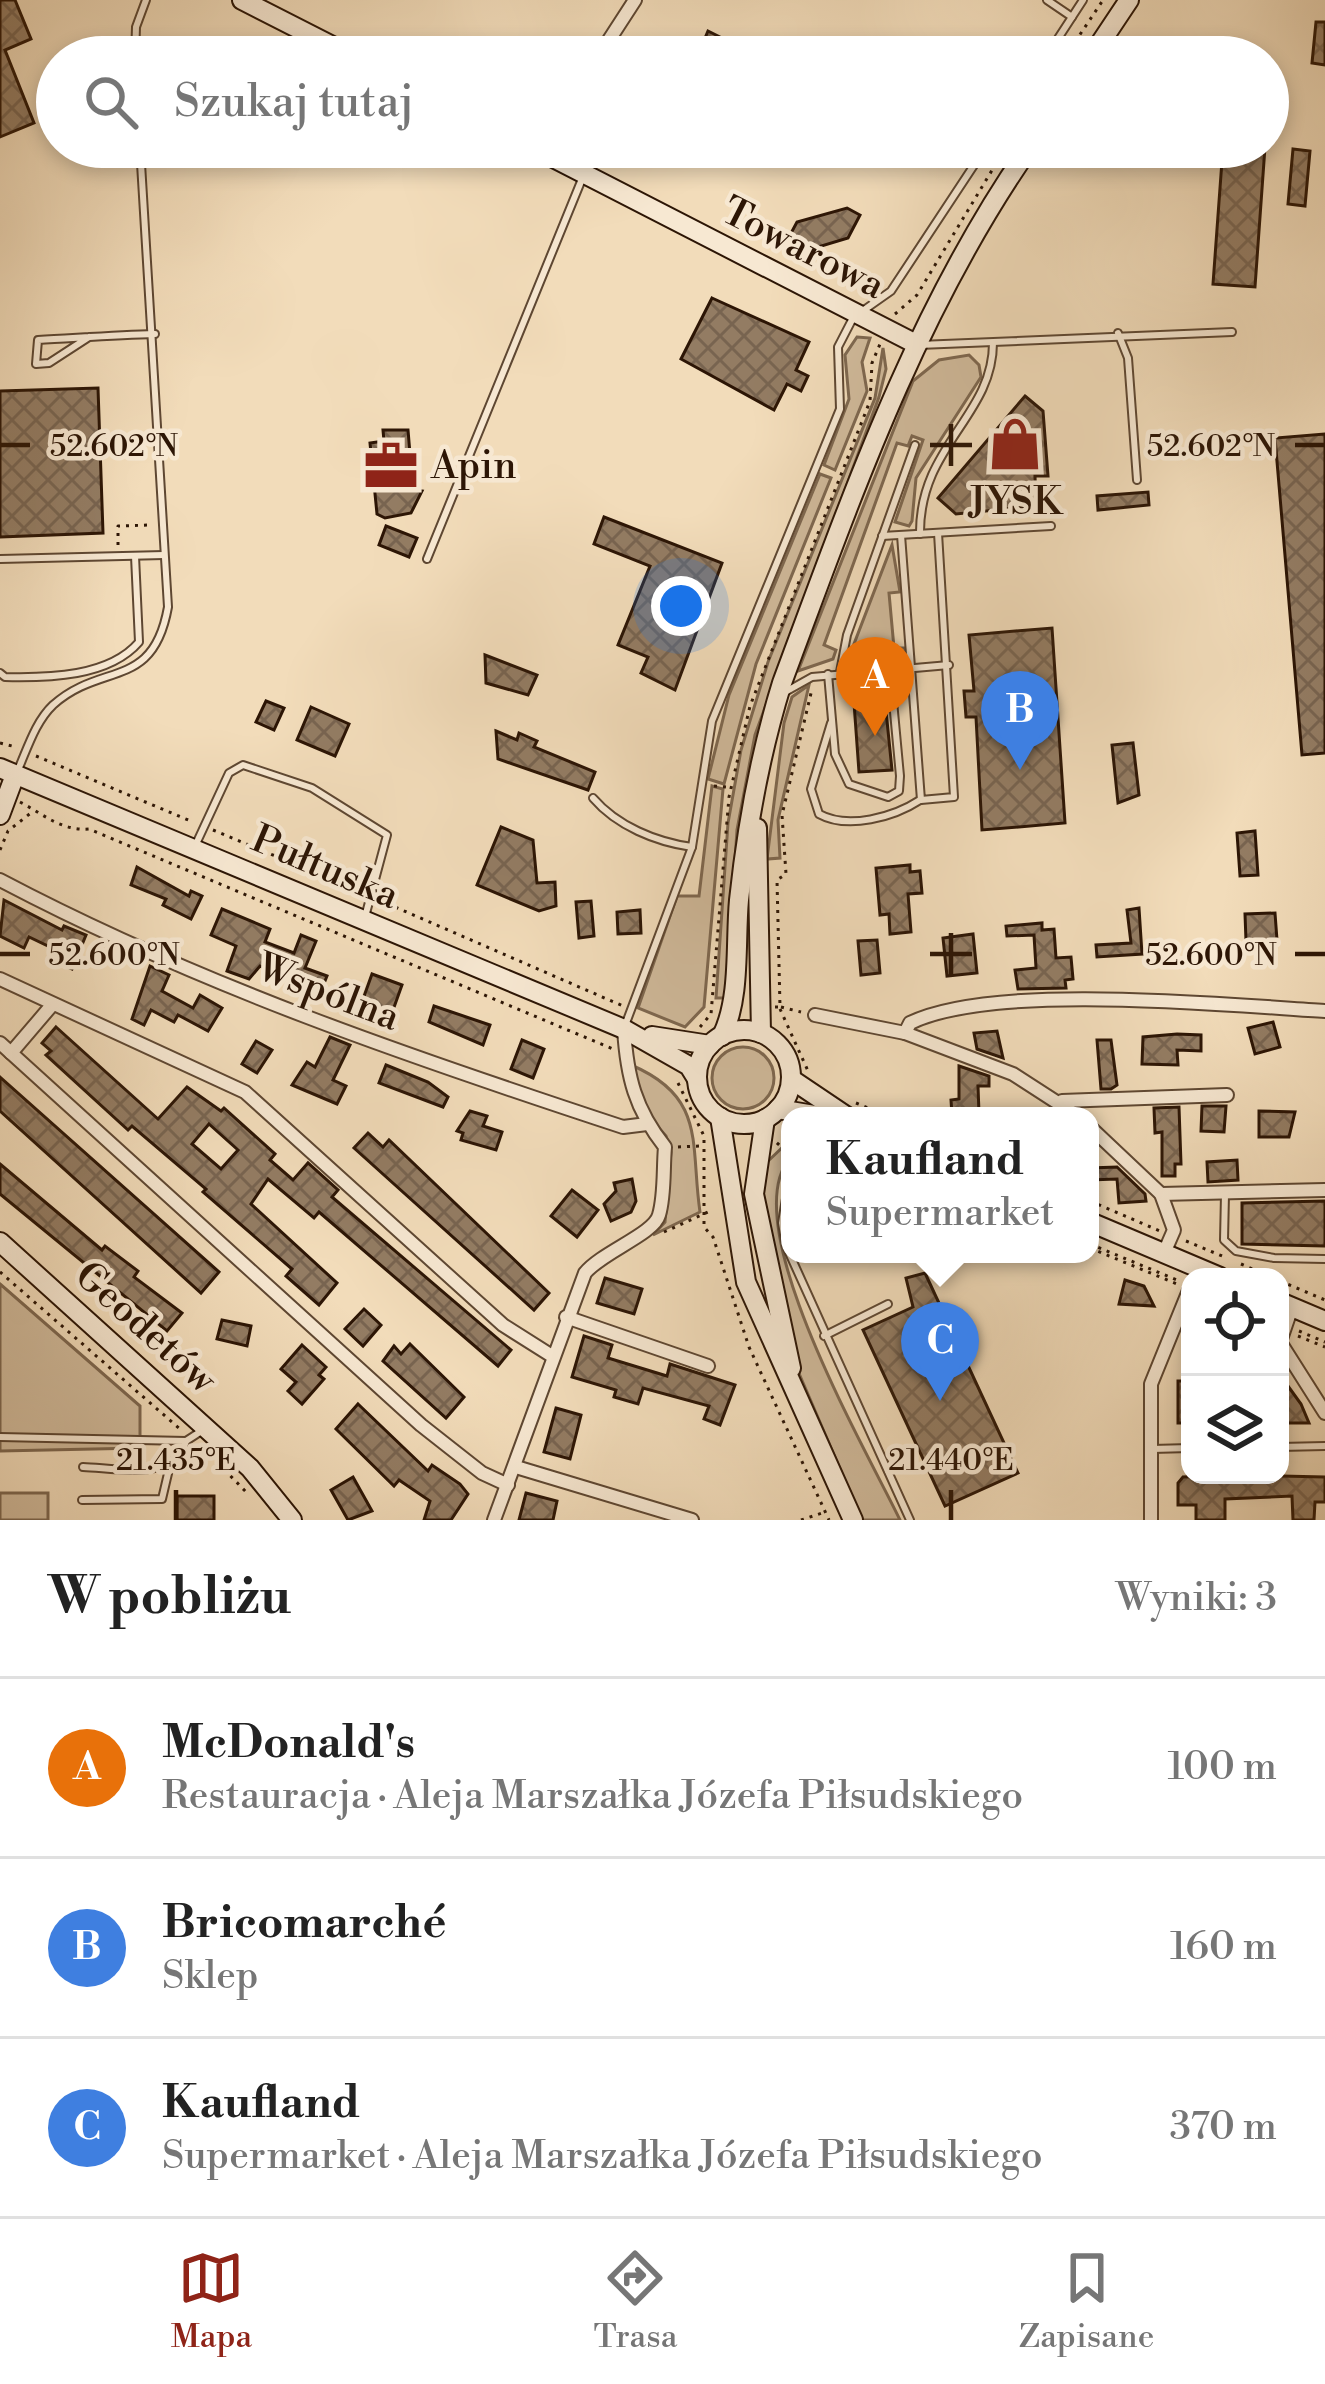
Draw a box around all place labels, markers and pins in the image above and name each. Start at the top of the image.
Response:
shop icon: JYSK [986,415,1044,473]
office icon: Apin [362,437,420,495]
place label: Apin [430,442,516,491]
place label: JYSK [967,478,1064,527]
pin: A [836,637,914,736]
pin: B [981,671,1059,770]
pin: C [901,1302,979,1401]

